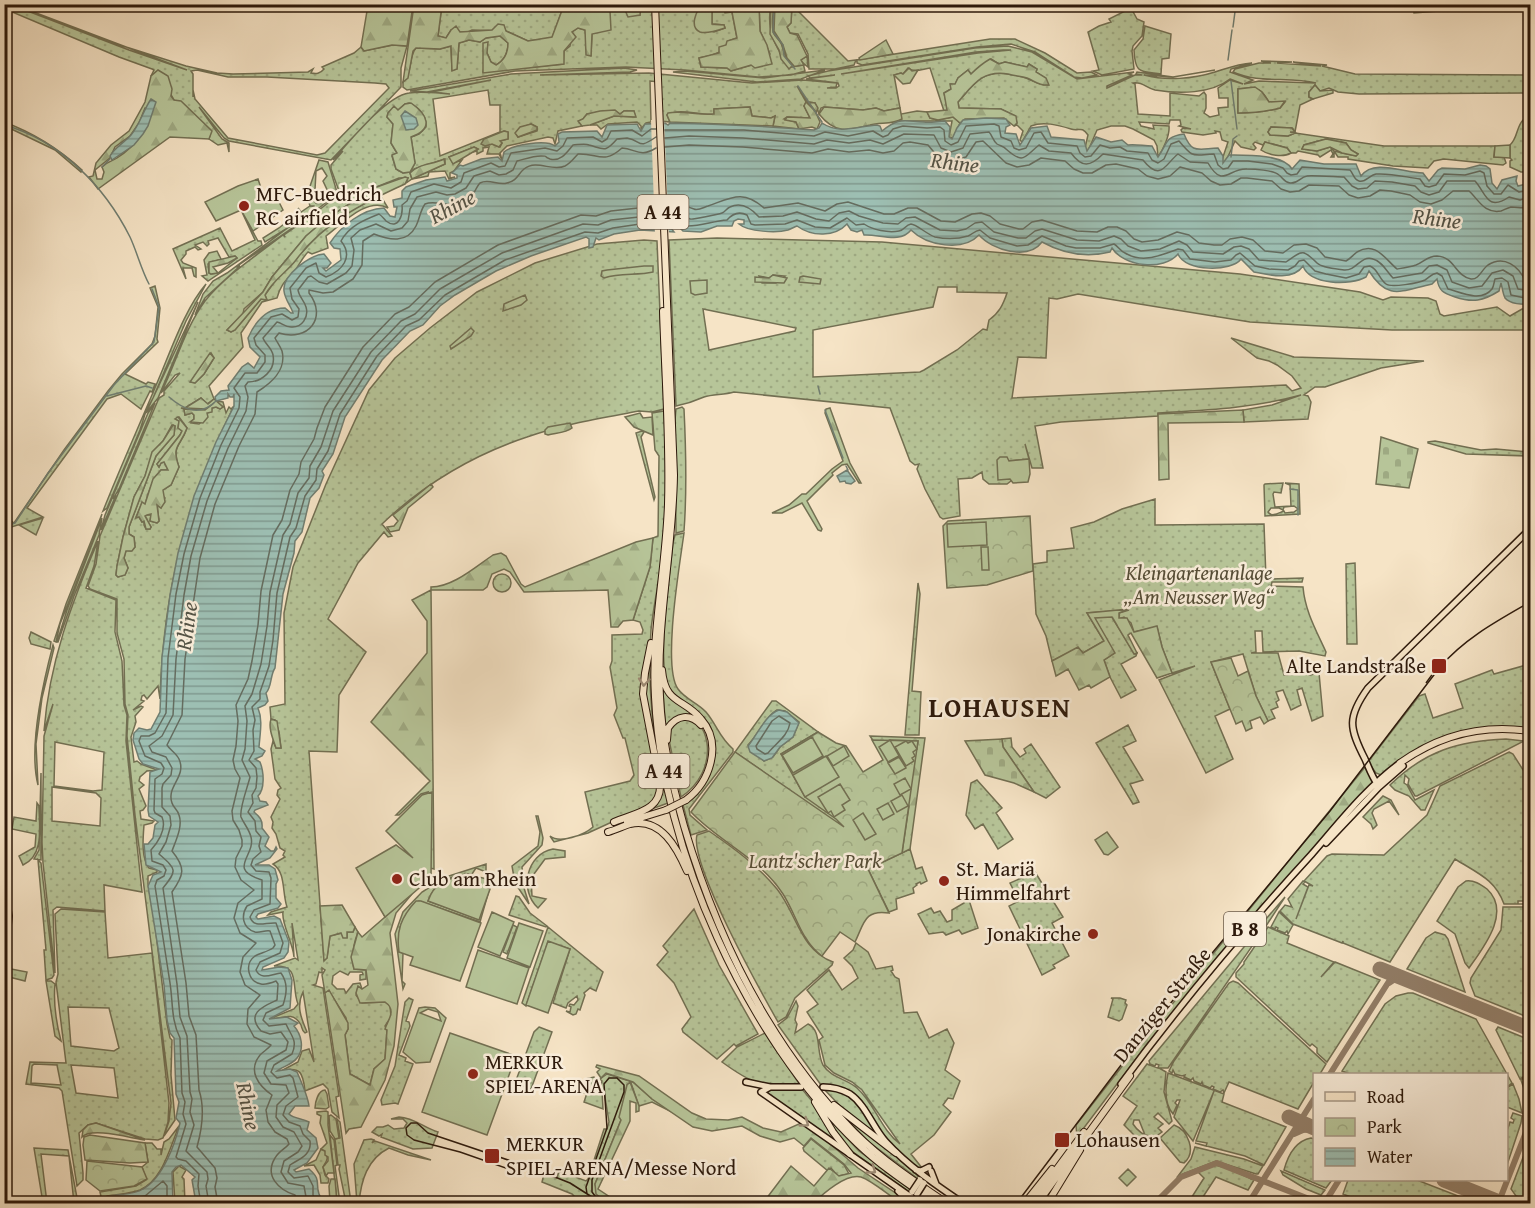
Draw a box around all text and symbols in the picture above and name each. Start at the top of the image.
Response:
water label: Rhine [928,143,981,181]
place label: MFC-Buedrich RC airfield [256,178,382,233]
water label: Rhine [422,180,481,232]
road number: A 44 [638,195,688,229]
marker: MFC-Buedrich RC airfield [237,199,251,213]
water label: Rhine [1410,199,1463,237]
park label: Kleingartenanlage „Am Neusser Weg“ [1124,557,1274,612]
water label: Rhine [167,600,205,653]
place label: Alte Landstraße [1286,650,1426,681]
marker: Alte Landstraße [1430,657,1448,675]
one-way arrow [638,677,651,686]
district label: LOHAUSEN [929,687,1071,727]
road number: A 44 [638,754,690,788]
park label: Lantz'scher Park [747,845,882,876]
place label: St. Mariä Himmelfahrt [956,853,1071,908]
place label: Club am Rhein [409,863,537,894]
marker: Club am Rhein [390,872,404,886]
marker: St. Mariä Himmelfahrt [937,874,951,888]
road number: B 8 [1224,912,1266,946]
place label: Jonakirche [983,918,1081,949]
marker: Jonakirche [1086,927,1100,941]
street label: Danziger Straße [1105,940,1218,1069]
place label: MERKUR SPIEL-ARENA [485,1046,603,1101]
marker: MERKUR SPIEL-ARENA [466,1067,480,1081]
legend [1313,1073,1508,1181]
water label: Rhine [228,1078,270,1133]
text: Road [1367,1083,1405,1110]
text: Park [1367,1113,1403,1140]
one-way arrow [799,1116,810,1127]
place label: Lohausen [1076,1124,1160,1155]
place label: MERKUR SPIEL-ARENA/Messe Nord [506,1128,737,1183]
marker: Lohausen [1053,1131,1071,1149]
text: Water [1367,1143,1413,1170]
marker: MERKUR SPIEL-ARENA/Messe Nord [483,1147,501,1165]
one-way arrow [865,1163,876,1174]

